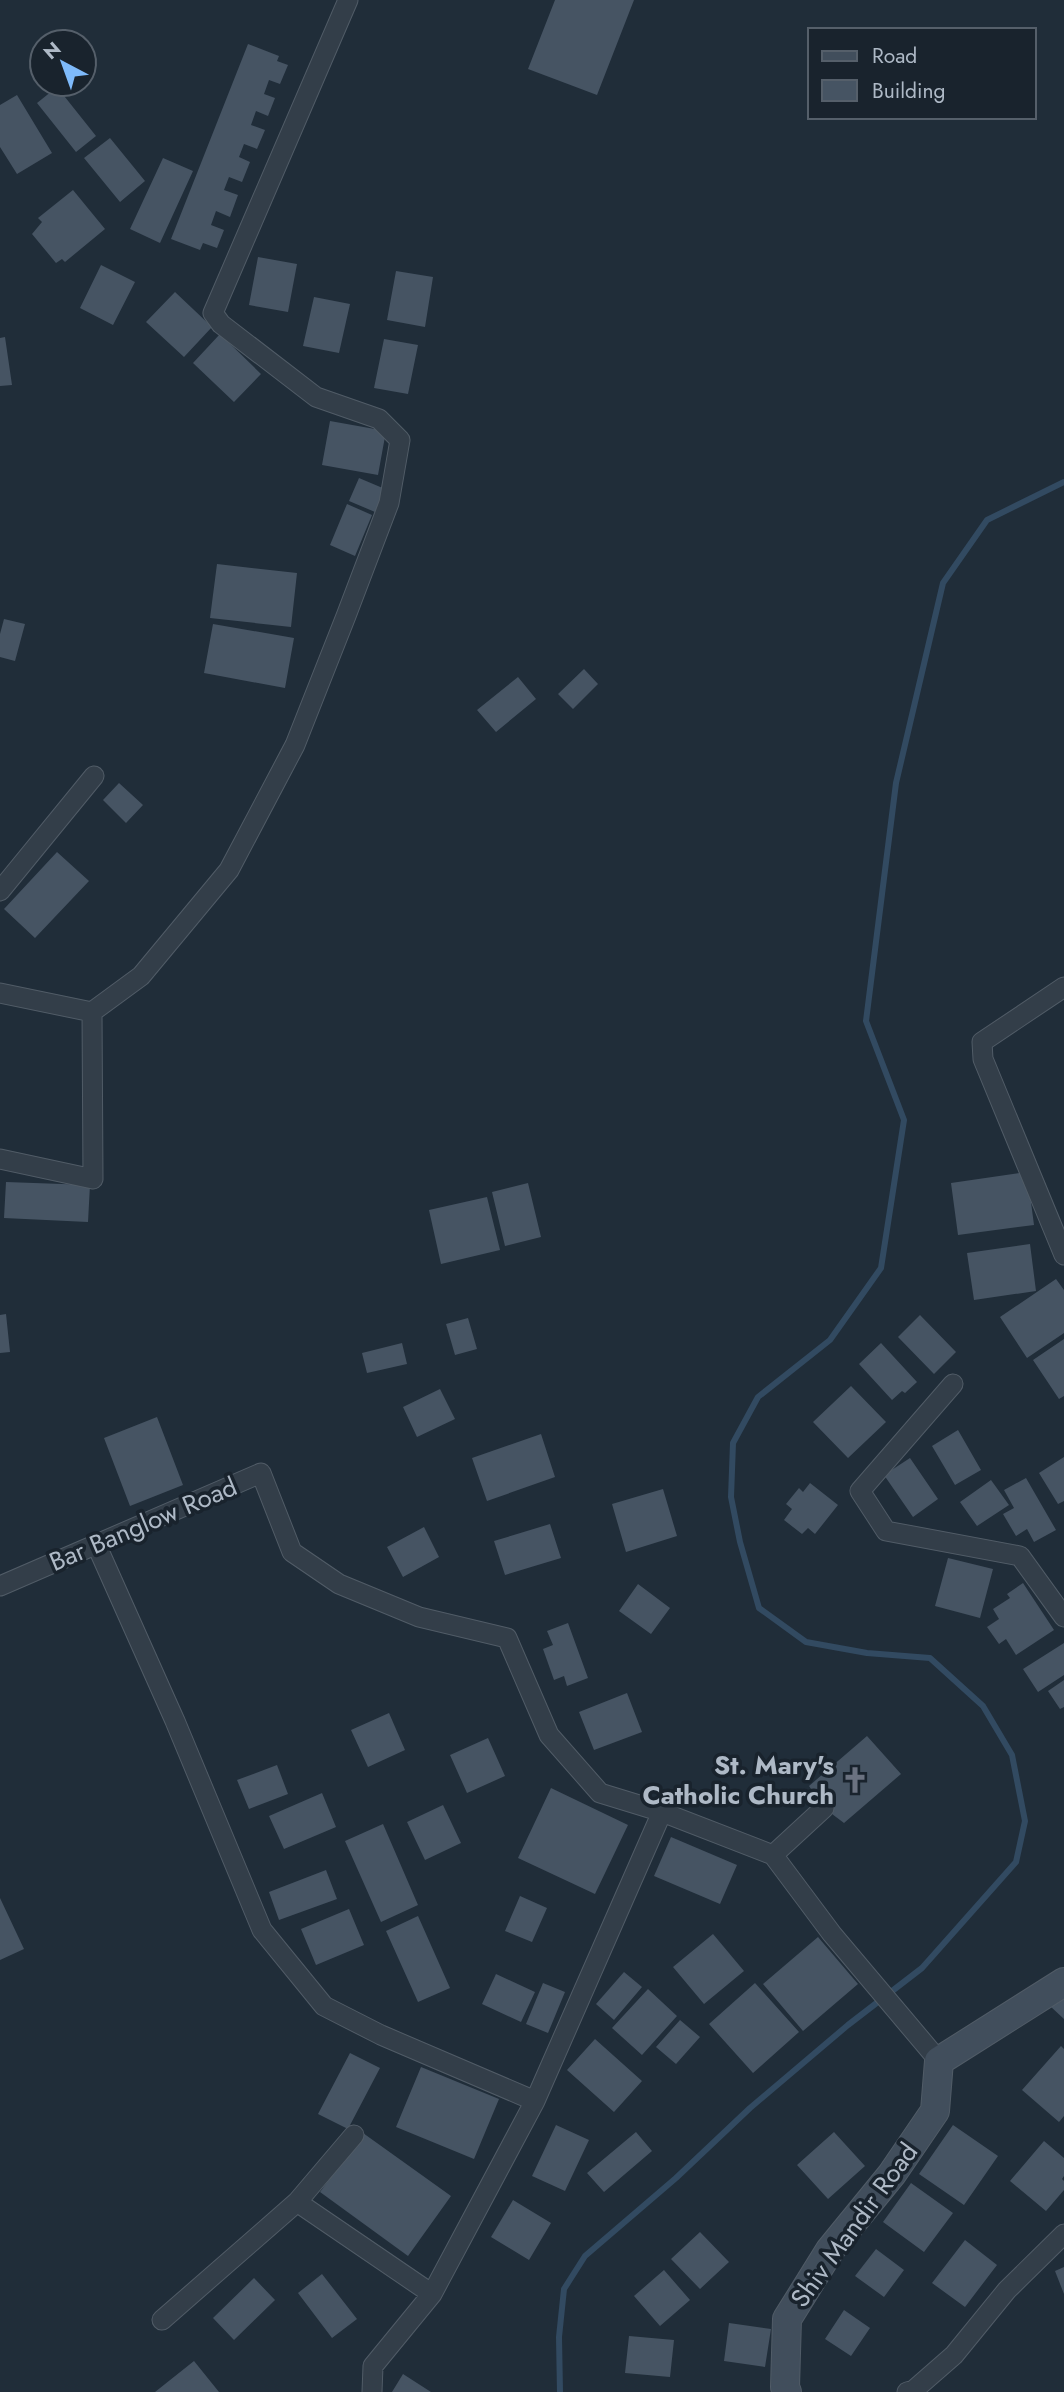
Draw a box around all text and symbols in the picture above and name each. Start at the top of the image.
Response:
north arrow [28,28,98,98]
legend [808,28,1036,119]
text: N [38,35,67,66]
text: Road [872,41,917,71]
text: Building [872,76,945,106]
street label: Bar Banglow Road [43,1467,243,1581]
place label: St. Mary's Catholic Church [643,1746,834,1814]
church icon: St. Mary's Catholic Church [840,1765,870,1795]
street label: Shiv Mandir Road [781,2135,927,2315]

